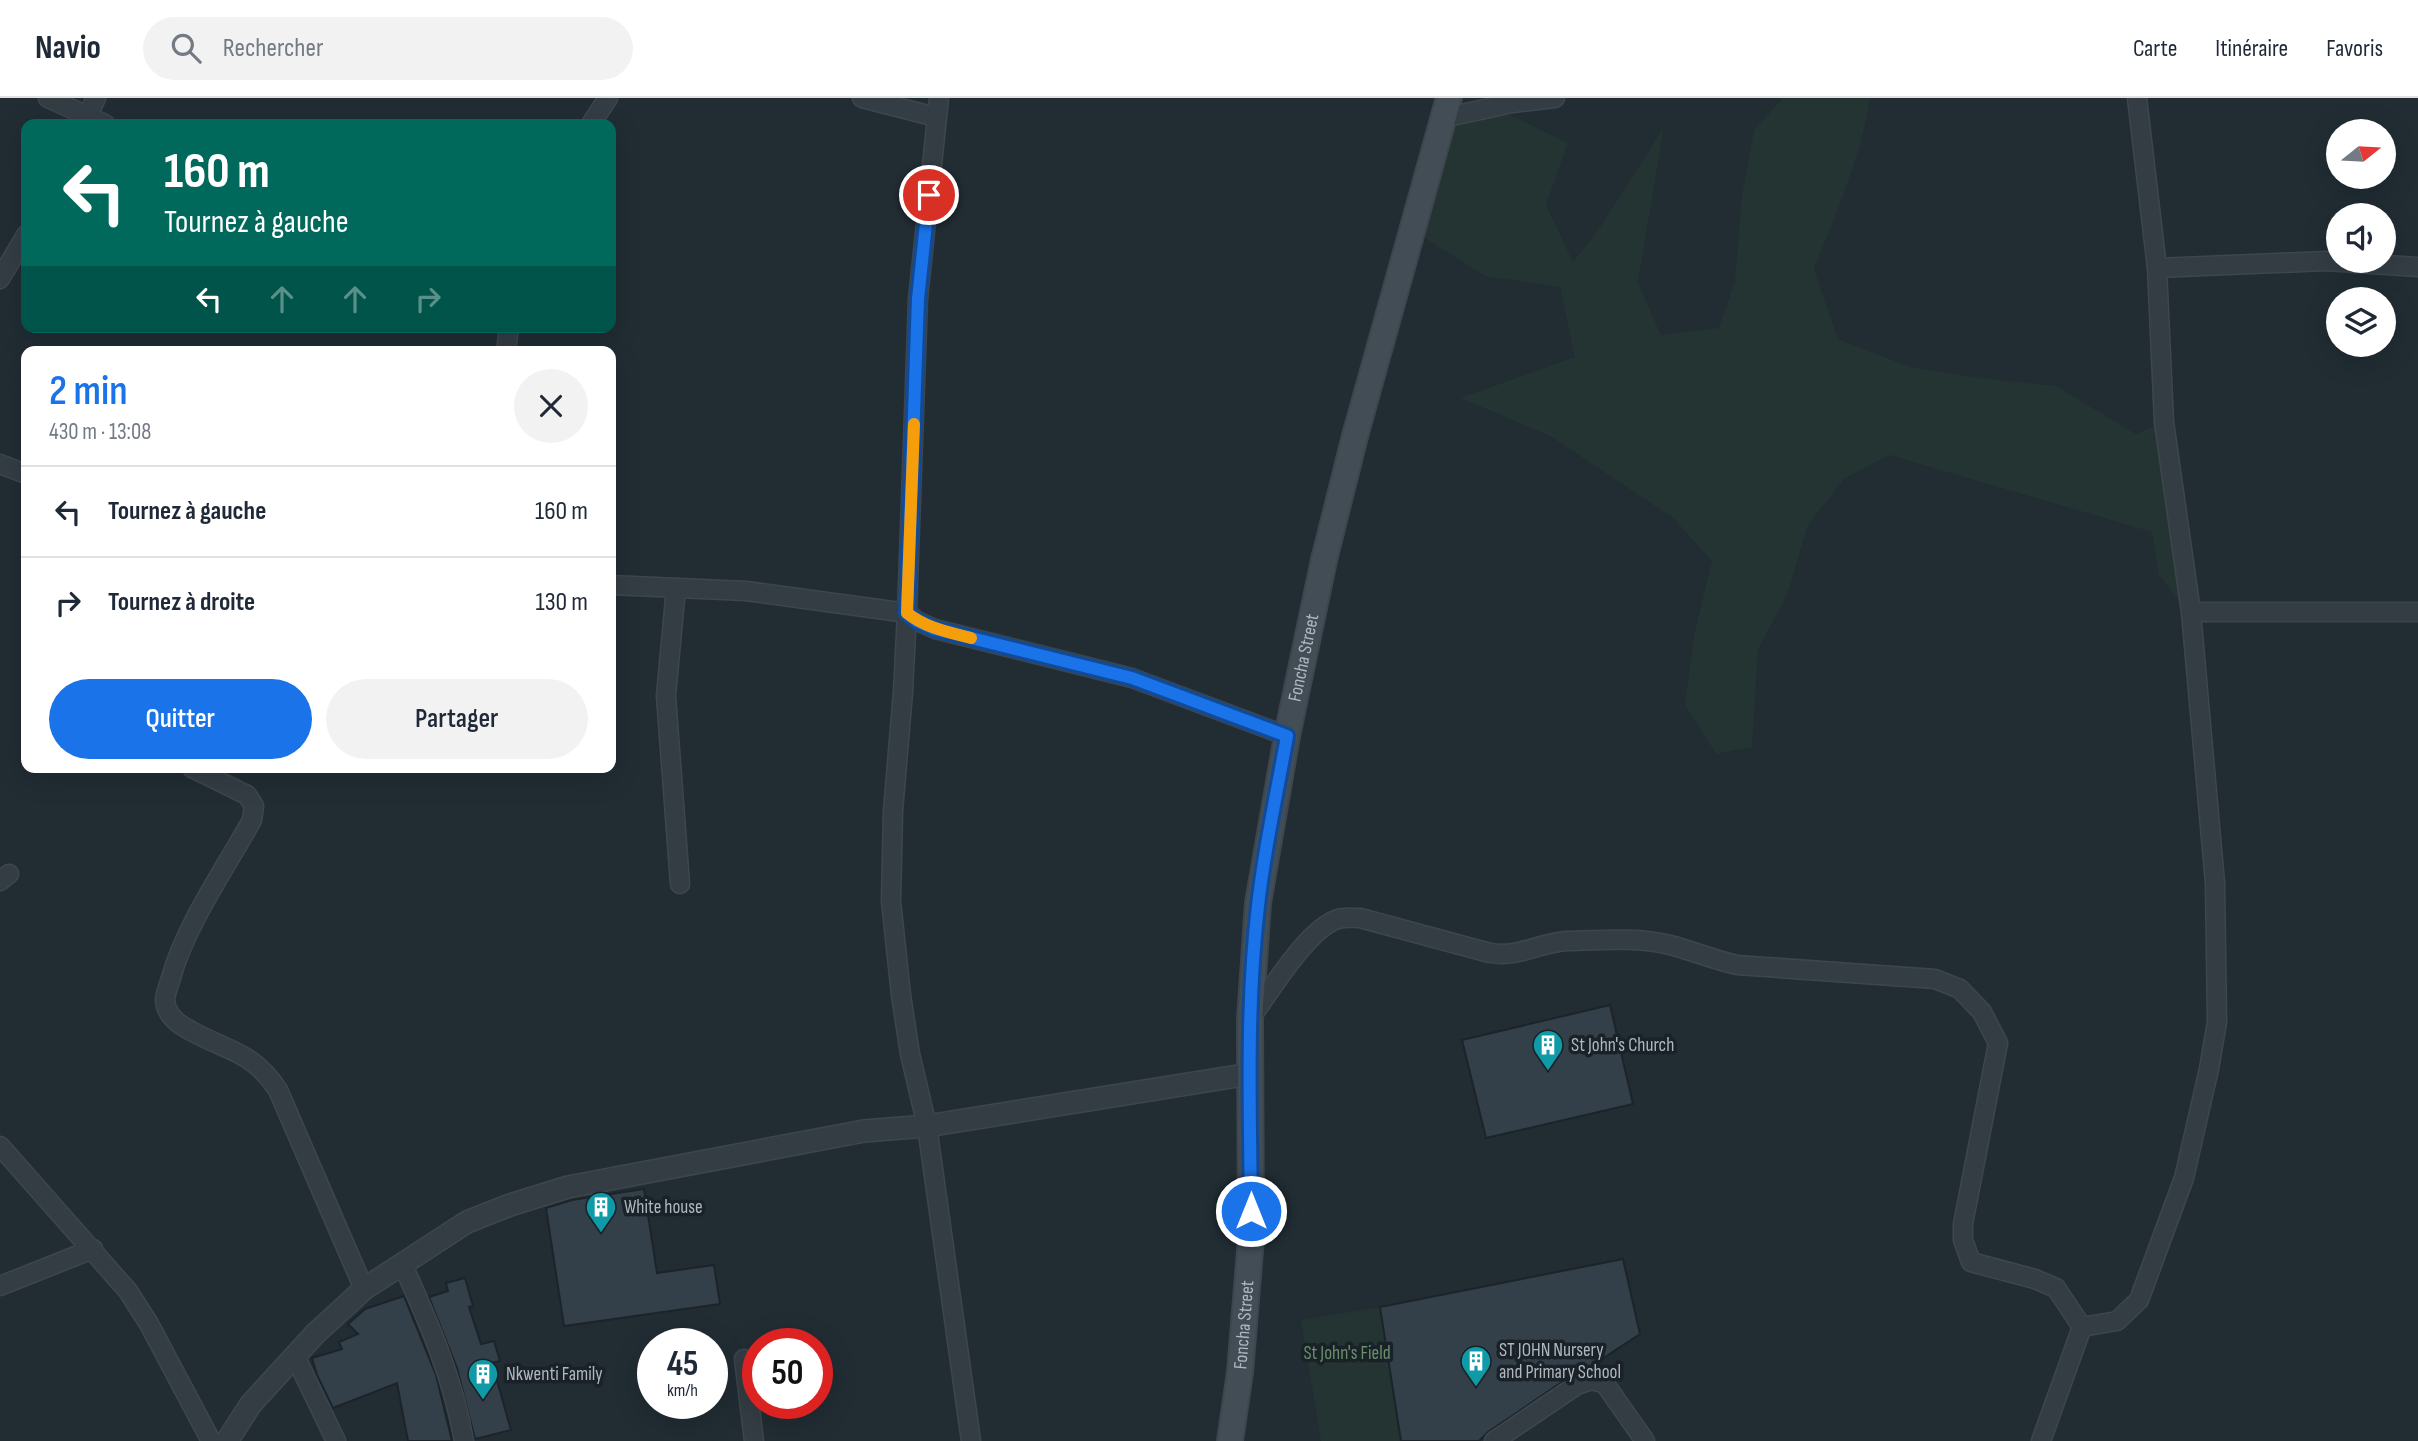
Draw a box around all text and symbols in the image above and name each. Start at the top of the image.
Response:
search box [143,17,633,80]
text: Navio [35,28,101,68]
icon: search [167,29,205,67]
text: Rechercher [223,33,323,64]
text: Carte [2133,34,2177,63]
text: Itinéraire [2215,34,2288,63]
text: Favoris [2326,34,2383,63]
north arrow [2326,119,2396,189]
map controls [2326,119,2396,357]
text: 160 m [164,143,270,202]
icon: left [49,147,140,238]
pin [899,165,959,225]
icon: arrive [910,176,948,214]
text: Tournez à gauche [164,203,349,242]
button: sound [2326,203,2396,273]
icon: left [190,280,228,318]
icon: ahead [263,280,301,318]
icon: ahead [336,280,374,318]
icon: right [409,280,447,318]
button: layers [2326,287,2396,357]
text: 2 min [49,366,128,417]
button: close [514,369,588,443]
text: 430 m · 13:08 [49,418,151,446]
icon: left [49,493,87,531]
text: Tournez à gauche [108,496,266,527]
text: 160 m [535,496,588,527]
icon: right [49,584,87,622]
text: Tournez à droite [108,587,255,618]
text: 130 m [536,587,588,618]
street label: Foncha Street [1283,611,1324,704]
button: Quitter [49,679,312,759]
button: Partager [326,679,588,759]
building icon: St John's Church [1531,1028,1565,1072]
place label: St John's Church [1571,1034,1674,1057]
position arrow [1214,1174,1288,1248]
building icon: White house [584,1190,618,1234]
place label: White house [624,1196,703,1219]
street label: Foncha Street [1229,1279,1259,1370]
speed limit sign: 50 [742,1328,833,1419]
place label: ST JOHN Nursery and Primary School [1499,1339,1621,1384]
park label: St John's Field [1303,1342,1391,1365]
text: 45 [667,1343,698,1386]
building icon: ST JOHN Nursery and Primary School [1459,1344,1493,1388]
building icon: Nkwenti Family [466,1357,500,1401]
place label: Nkwenti Family [506,1363,603,1386]
text: km/h [667,1380,698,1401]

